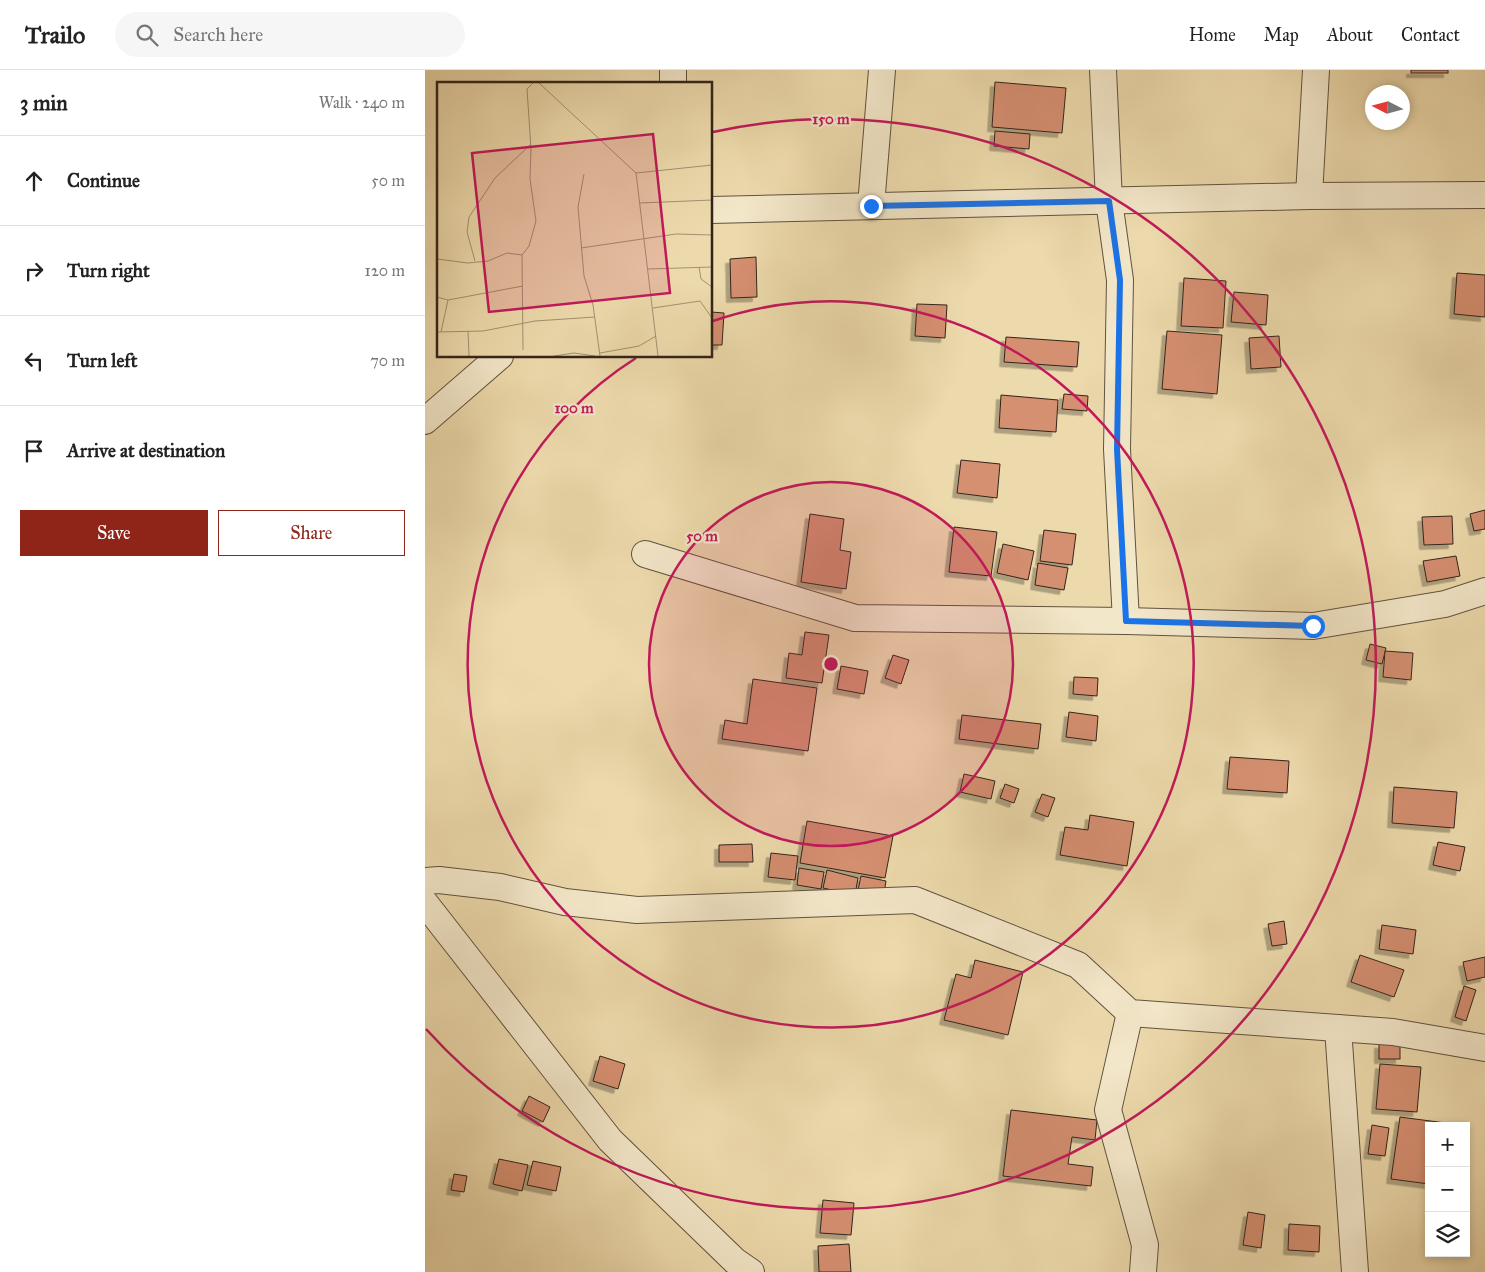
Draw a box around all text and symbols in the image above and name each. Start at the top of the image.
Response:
search box [115,12,465,57]
text: Trailo [25,20,85,50]
icon: search [133,21,161,49]
text: Search here [173,23,263,46]
text: Home [1189,24,1236,46]
text: Map [1264,24,1299,46]
text: About [1327,24,1373,46]
text: Contact [1401,24,1460,46]
inset map [437,82,713,358]
north arrow [1365,85,1410,130]
text: 3 min [20,90,68,116]
text: Walk · 240 m [319,93,405,112]
text: 150 m [812,110,850,128]
icon: ahead [20,167,48,195]
text: Continue [67,169,140,192]
text: 50 m [371,171,405,190]
route end [860,195,883,218]
icon: right [20,257,48,285]
text: Turn right [67,259,150,282]
text: 120 m [365,261,405,280]
icon: left [20,347,48,375]
text: Turn left [67,349,137,372]
text: 70 m [370,351,405,370]
text: 100 m [554,399,594,417]
icon: arrive [20,437,48,465]
text: Arrive at destination [67,439,225,462]
button: Save [20,510,208,556]
button: Share [218,510,405,556]
text: 50 m [686,527,718,545]
route start [1302,615,1325,638]
centre of rings [822,655,840,673]
map controls [1425,1122,1470,1257]
button: + [1425,1122,1470,1167]
button: − [1425,1167,1470,1212]
button: layers [1425,1212,1470,1257]

